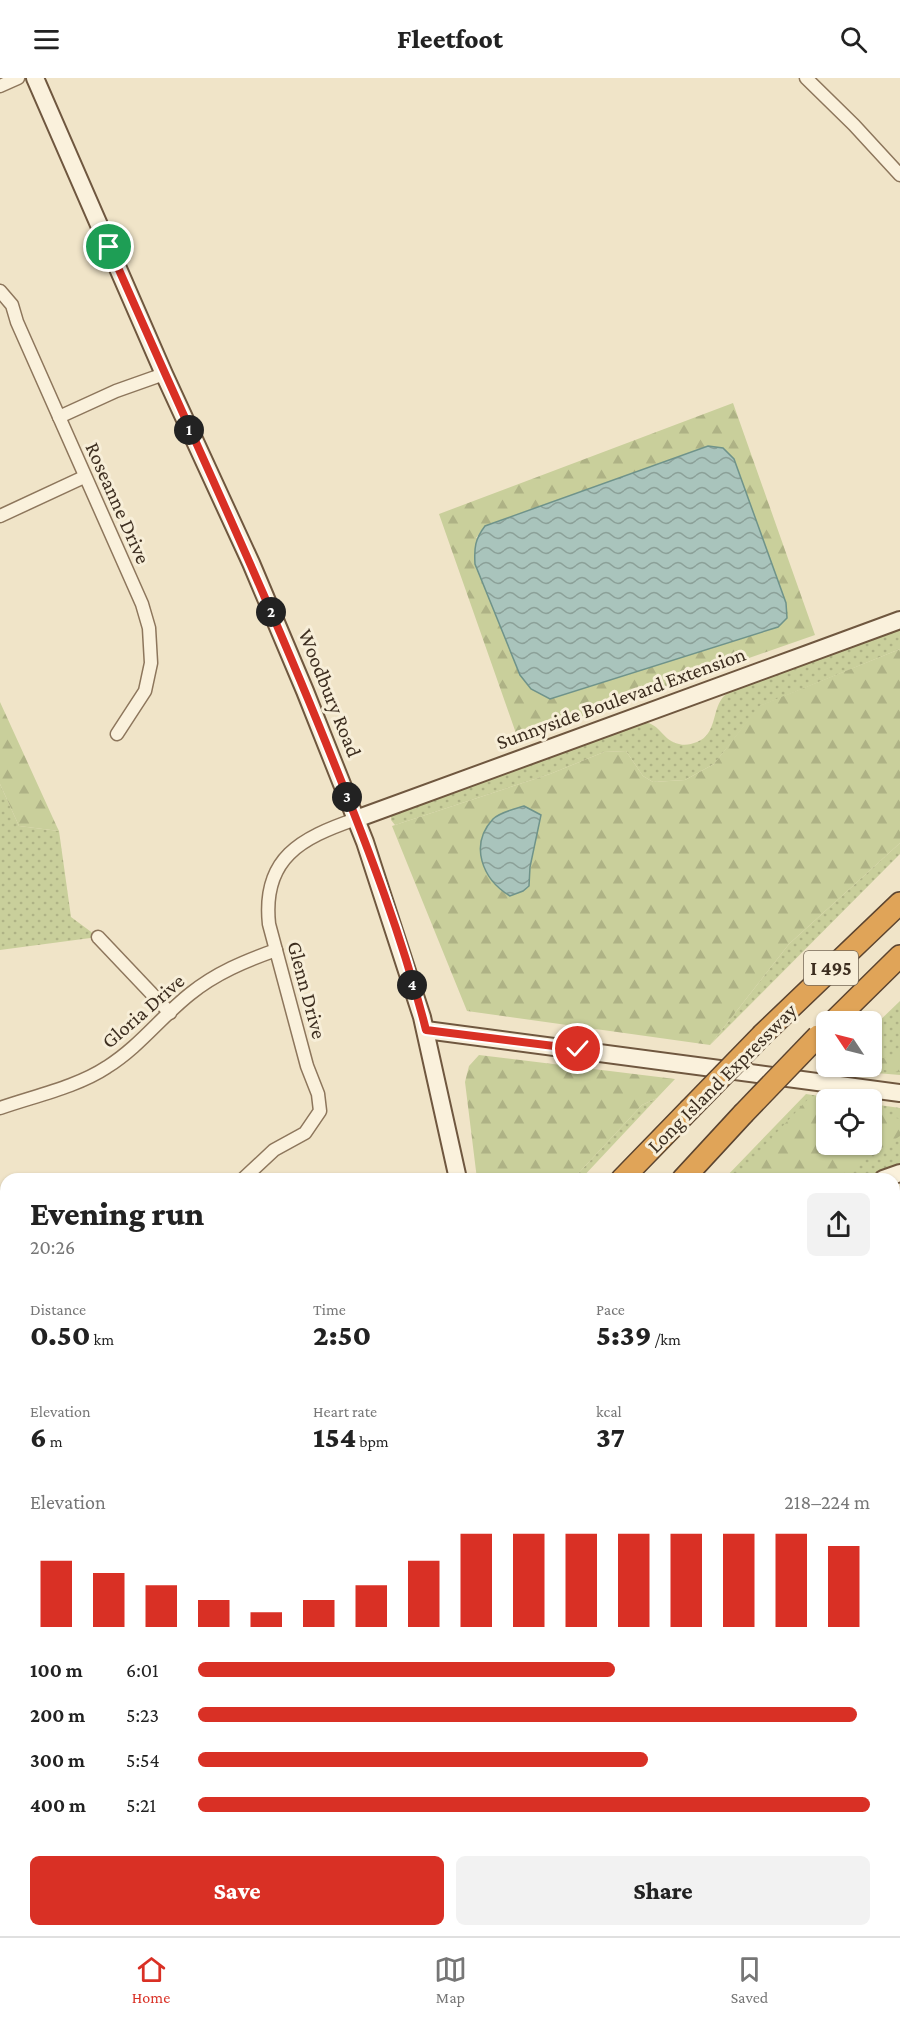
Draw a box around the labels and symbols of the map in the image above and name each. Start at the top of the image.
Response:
pin [83,221,134,272]
pin: 1 [174,415,204,445]
street label: Roseanne Drive [81,439,155,567]
pin: 2 [256,597,286,627]
street label: Woodbury Road [293,625,367,761]
street label: Sunnyside Boulevard Extension [493,642,749,754]
pin: 3 [332,782,362,812]
street label: Glenn Drive [282,938,332,1042]
road number: I 495 [804,951,858,985]
street label: Gloria Drive [97,969,189,1053]
pin: 4 [397,970,427,1000]
street label: Long Island Expressway [642,998,802,1158]
north arrow [816,1011,882,1077]
pin [552,1023,603,1074]

